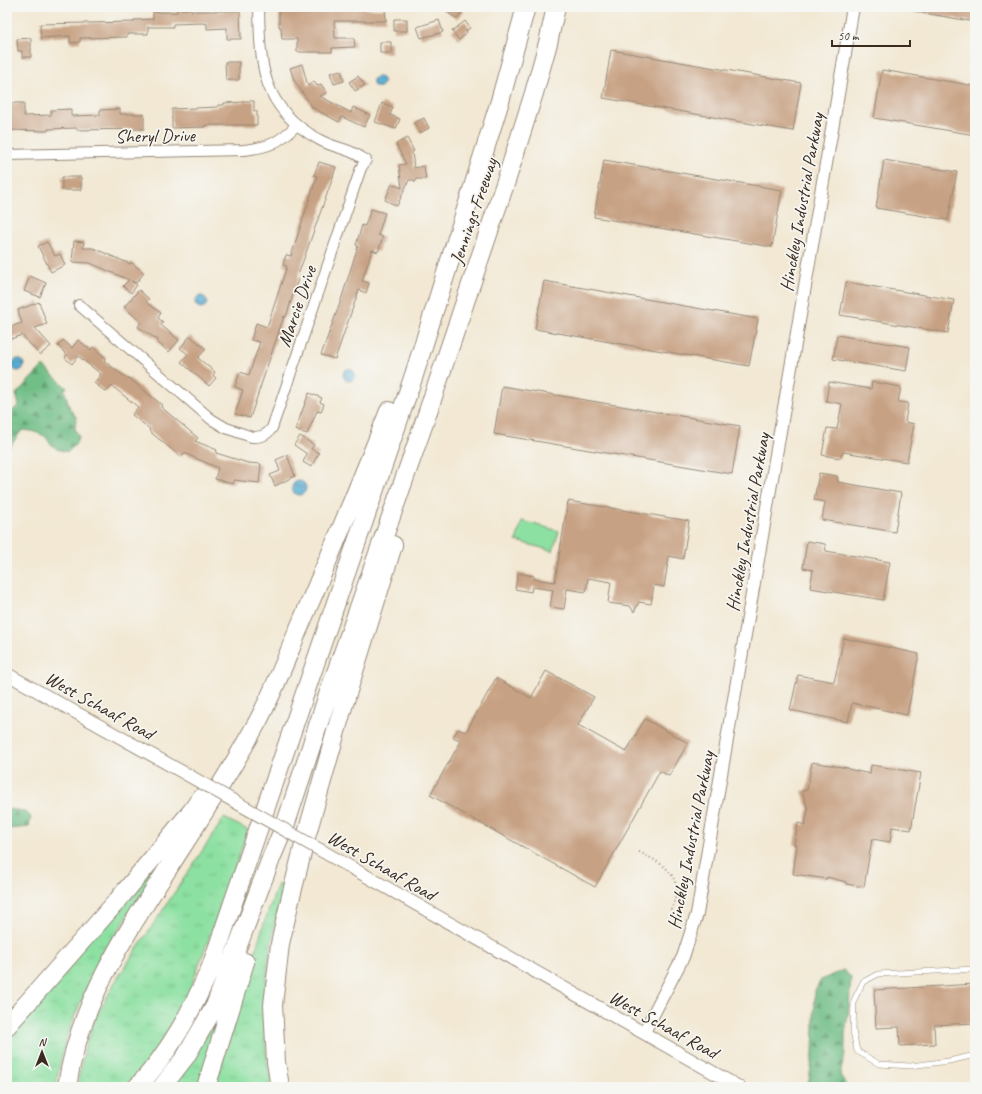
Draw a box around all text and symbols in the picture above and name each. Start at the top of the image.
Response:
scale bar [832,22,910,48]
text: 50 m [838,28,860,44]
street label: Hinckley Industrial Parkway [774,110,830,293]
street label: Sheryl Drive [115,123,197,149]
street label: Jennings Freeway [444,154,504,269]
street label: Marcie Drive [272,261,323,350]
street label: Hinckley Industrial Parkway [720,430,776,613]
street label: West Schaaf Road [41,666,160,747]
street label: Hinckley Industrial Parkway [662,748,720,931]
street label: West Schaaf Road [323,825,442,908]
street label: West Schaaf Road [605,985,724,1066]
north arrow [22,1032,62,1072]
text: N [39,1035,48,1049]

